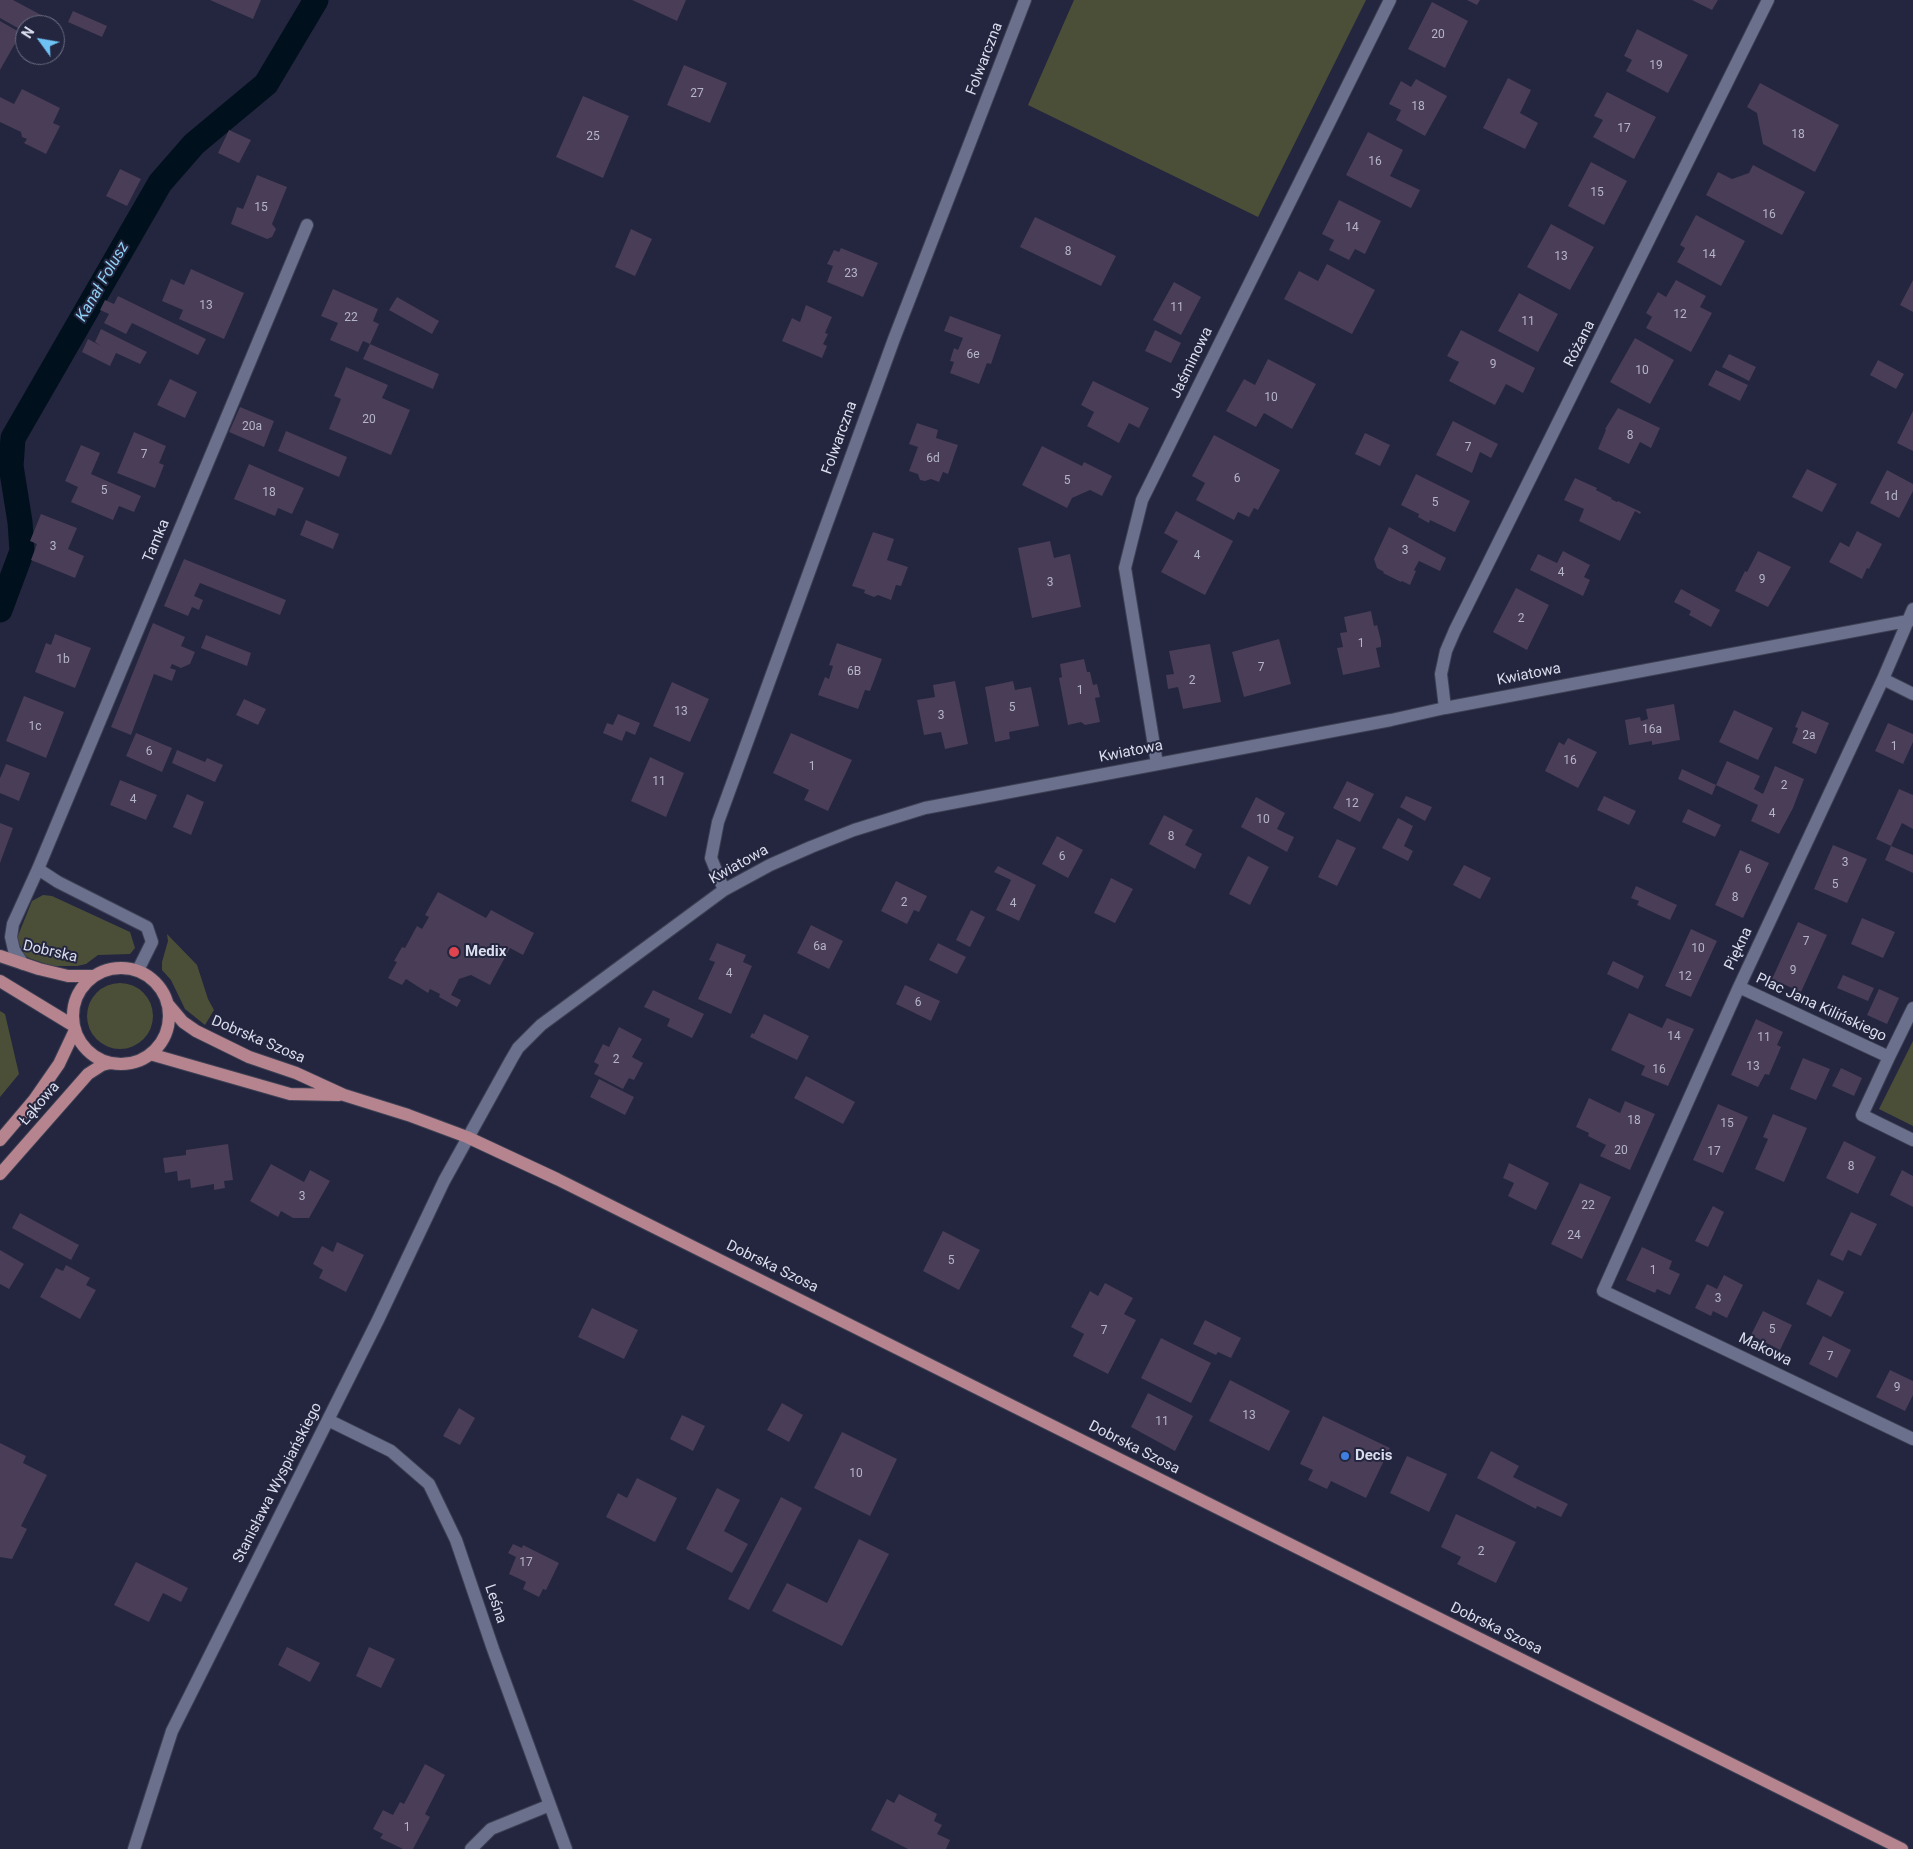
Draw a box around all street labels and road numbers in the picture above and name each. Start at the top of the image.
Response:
street label: Folwarczna [963,20,1007,98]
street label: Różana [1561,318,1599,370]
street label: Jaśminowa [1167,324,1217,402]
street label: Folwarczna [818,399,862,477]
street label: Tamka [140,517,174,565]
street label: Kwiatowa [1495,660,1563,690]
street label: Kwiatowa [1097,737,1165,767]
street label: Kwiatowa [706,841,772,889]
street label: Piękna [1721,925,1757,973]
street label: Dobrska [21,937,79,967]
street label: Plac Jana Kilińskiego [1753,970,1889,1046]
street label: Dobrska Szosa [209,1012,307,1068]
street label: Łąkowa [16,1079,64,1129]
street label: Dobrska Szosa [723,1237,821,1297]
street label: Makowa [1736,1329,1794,1371]
street label: Stanisława Wyspiańskiego [230,1400,326,1566]
street label: Dobrska Szosa [1085,1417,1183,1479]
street label: Leśna [480,1582,510,1626]
street label: Dobrska Szosa [1447,1599,1545,1659]

